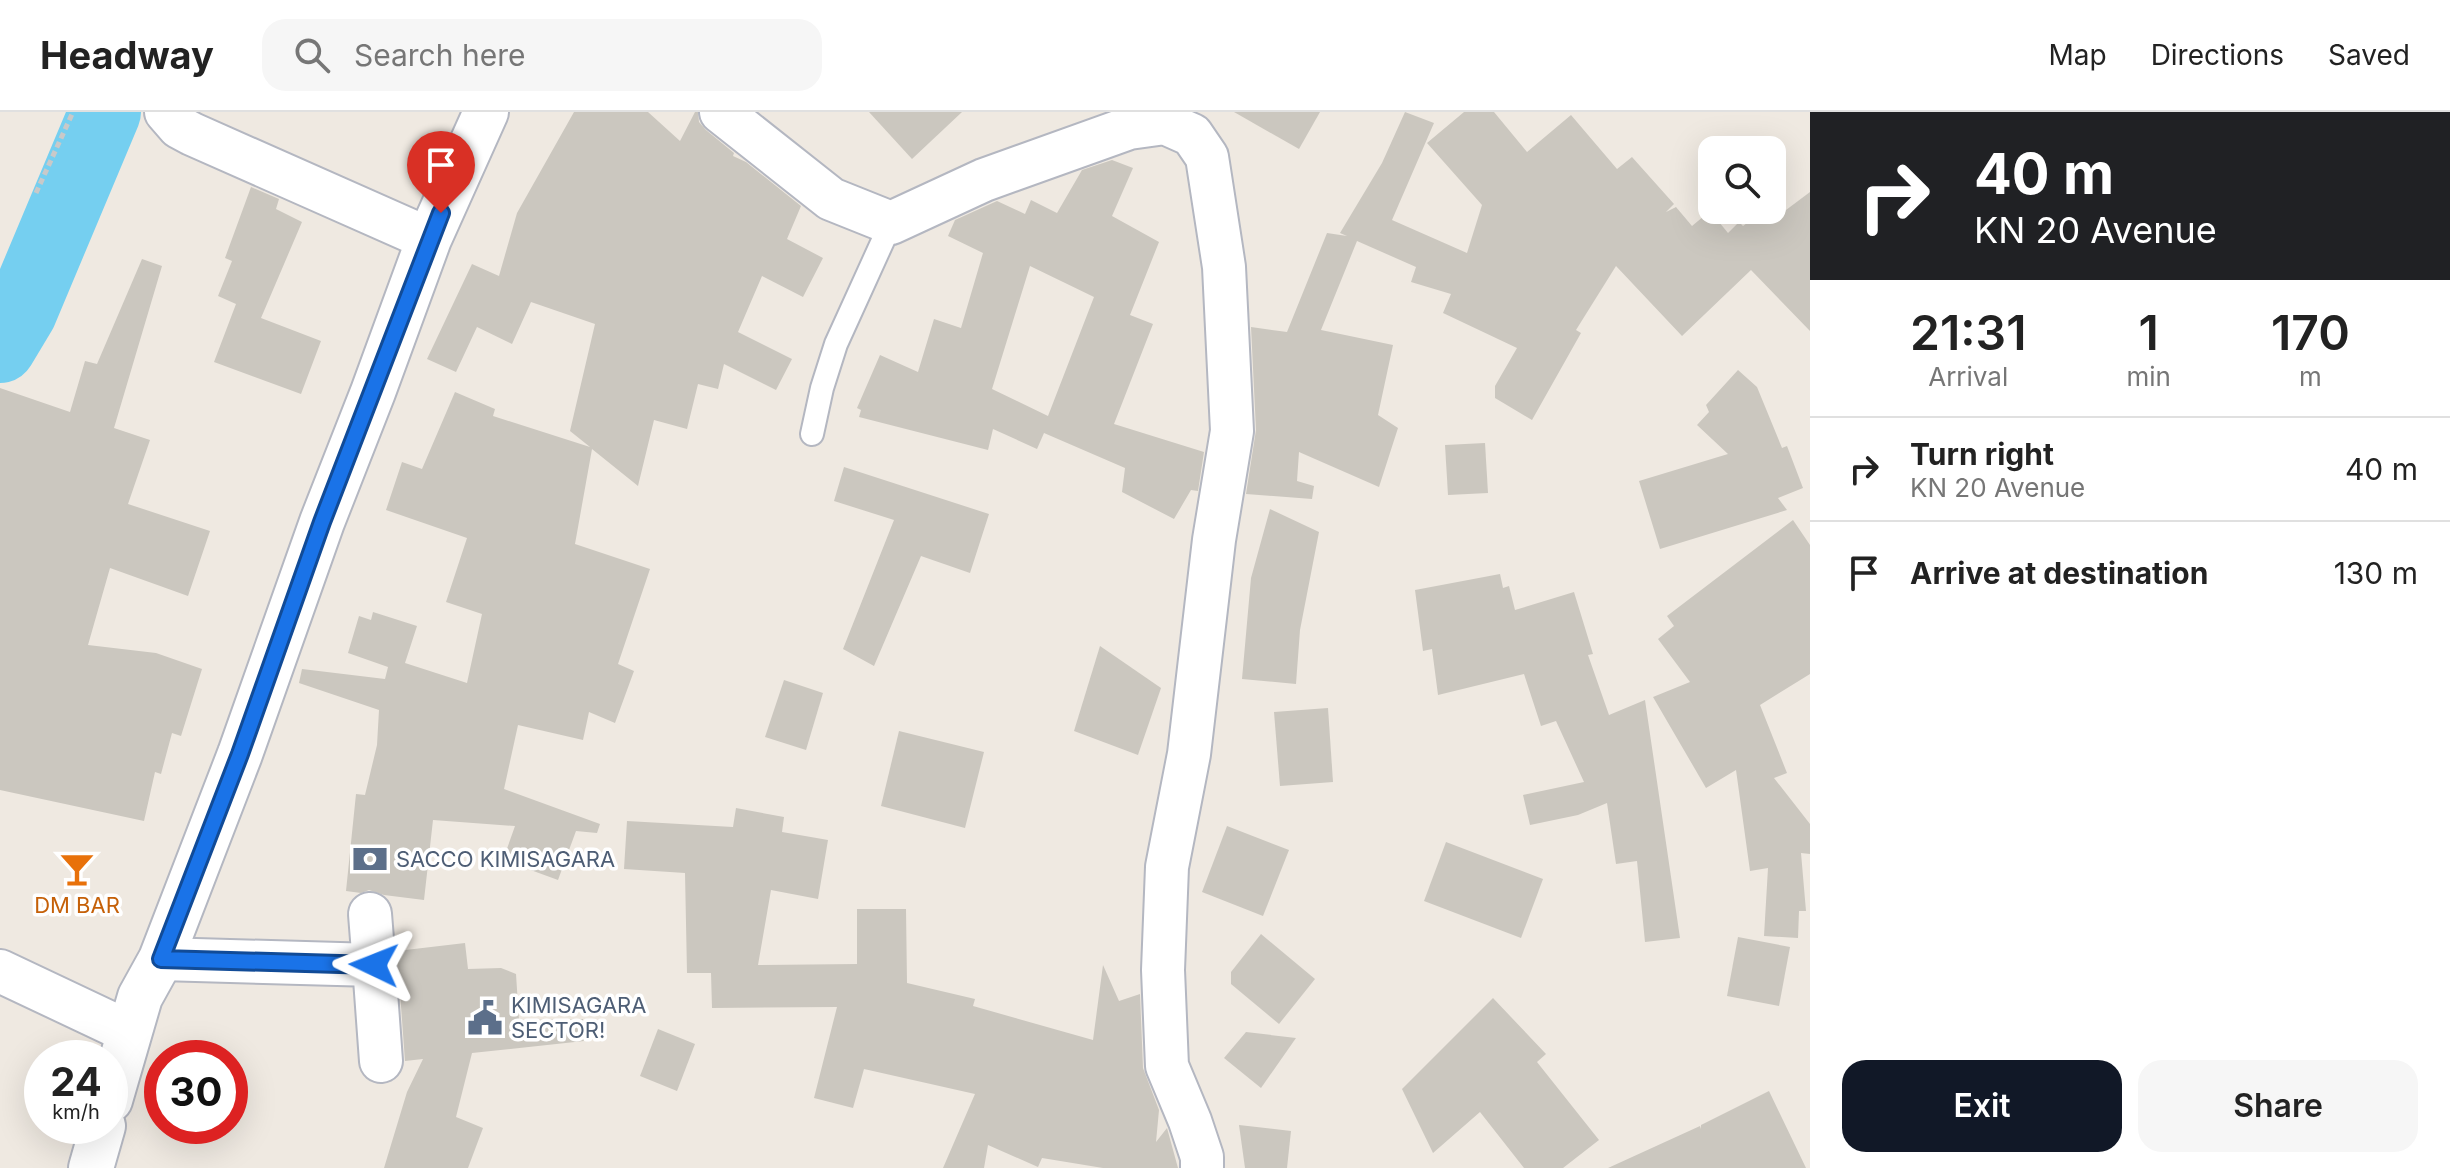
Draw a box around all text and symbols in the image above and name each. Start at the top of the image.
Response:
search box [262,19,822,91]
text: Headway [40,32,214,78]
icon: search [290,33,334,77]
text: Search here [354,37,525,73]
text: Map [2048,38,2107,72]
text: Directions [2151,38,2284,72]
text: Saved [2328,38,2410,72]
pin [407,131,475,213]
map controls [1698,136,1786,224]
button: search [1698,136,1786,224]
text: 40 m [1974,140,2114,208]
icon: arrive [419,143,463,187]
icon: right [1842,144,1946,248]
text: KN 20 Avenue [1974,208,2217,252]
text: 21:31 [1910,303,2026,362]
text: 1 [2139,303,2159,362]
text: 170 [2271,303,2350,362]
text: Arrival [1928,361,2008,392]
text: min [2127,361,2171,392]
text: m [2299,361,2322,392]
text: Turn right [1910,436,2054,472]
icon: right [1842,447,1886,491]
text: 40 m [2345,451,2418,487]
text: KN 20 Avenue [1910,472,2085,503]
icon: arrive [1842,551,1886,595]
text: Arrive at destination [1910,555,2208,591]
text: 130 m [2334,555,2418,591]
bank icon: SACCO KIMISAGARA [351,840,389,878]
place label: SACCO KIMISAGARA [396,846,615,872]
bar icon: DM BAR [58,850,96,888]
place label: DM BAR [34,892,120,918]
position arrow [332,923,416,1007]
place label: KIMISAGARA SECTOR! [511,992,646,1043]
public building icon: KIMISAGARA SECTOR! [466,999,504,1037]
speed limit sign: 30 [144,1040,248,1144]
text: 24 [50,1057,102,1106]
button: Exit [1842,1060,2122,1152]
button: Share [2138,1060,2418,1152]
text: km/h [52,1100,100,1124]

